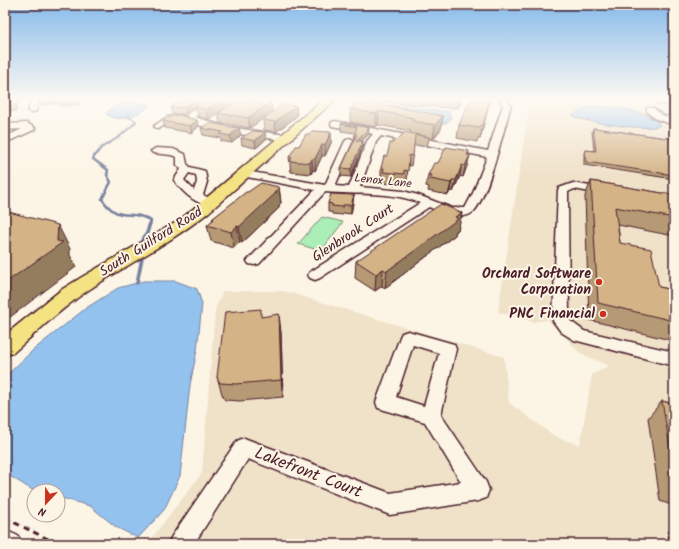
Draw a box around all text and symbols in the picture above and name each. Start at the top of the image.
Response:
street label: Lenox Lane [353,169,413,194]
street label: Glenbrook Court [308,198,399,268]
street label: South Guilford Road [95,201,208,283]
place label: Orchard Software Corporation [482,263,591,301]
marker: Orchard Software Corporation [594,277,604,287]
place label: PNC Financial [509,303,595,325]
marker: PNC Financial [598,309,608,319]
street label: Lakefront Court [250,440,366,506]
north arrow [26,483,66,523]
text: N [36,502,49,521]

